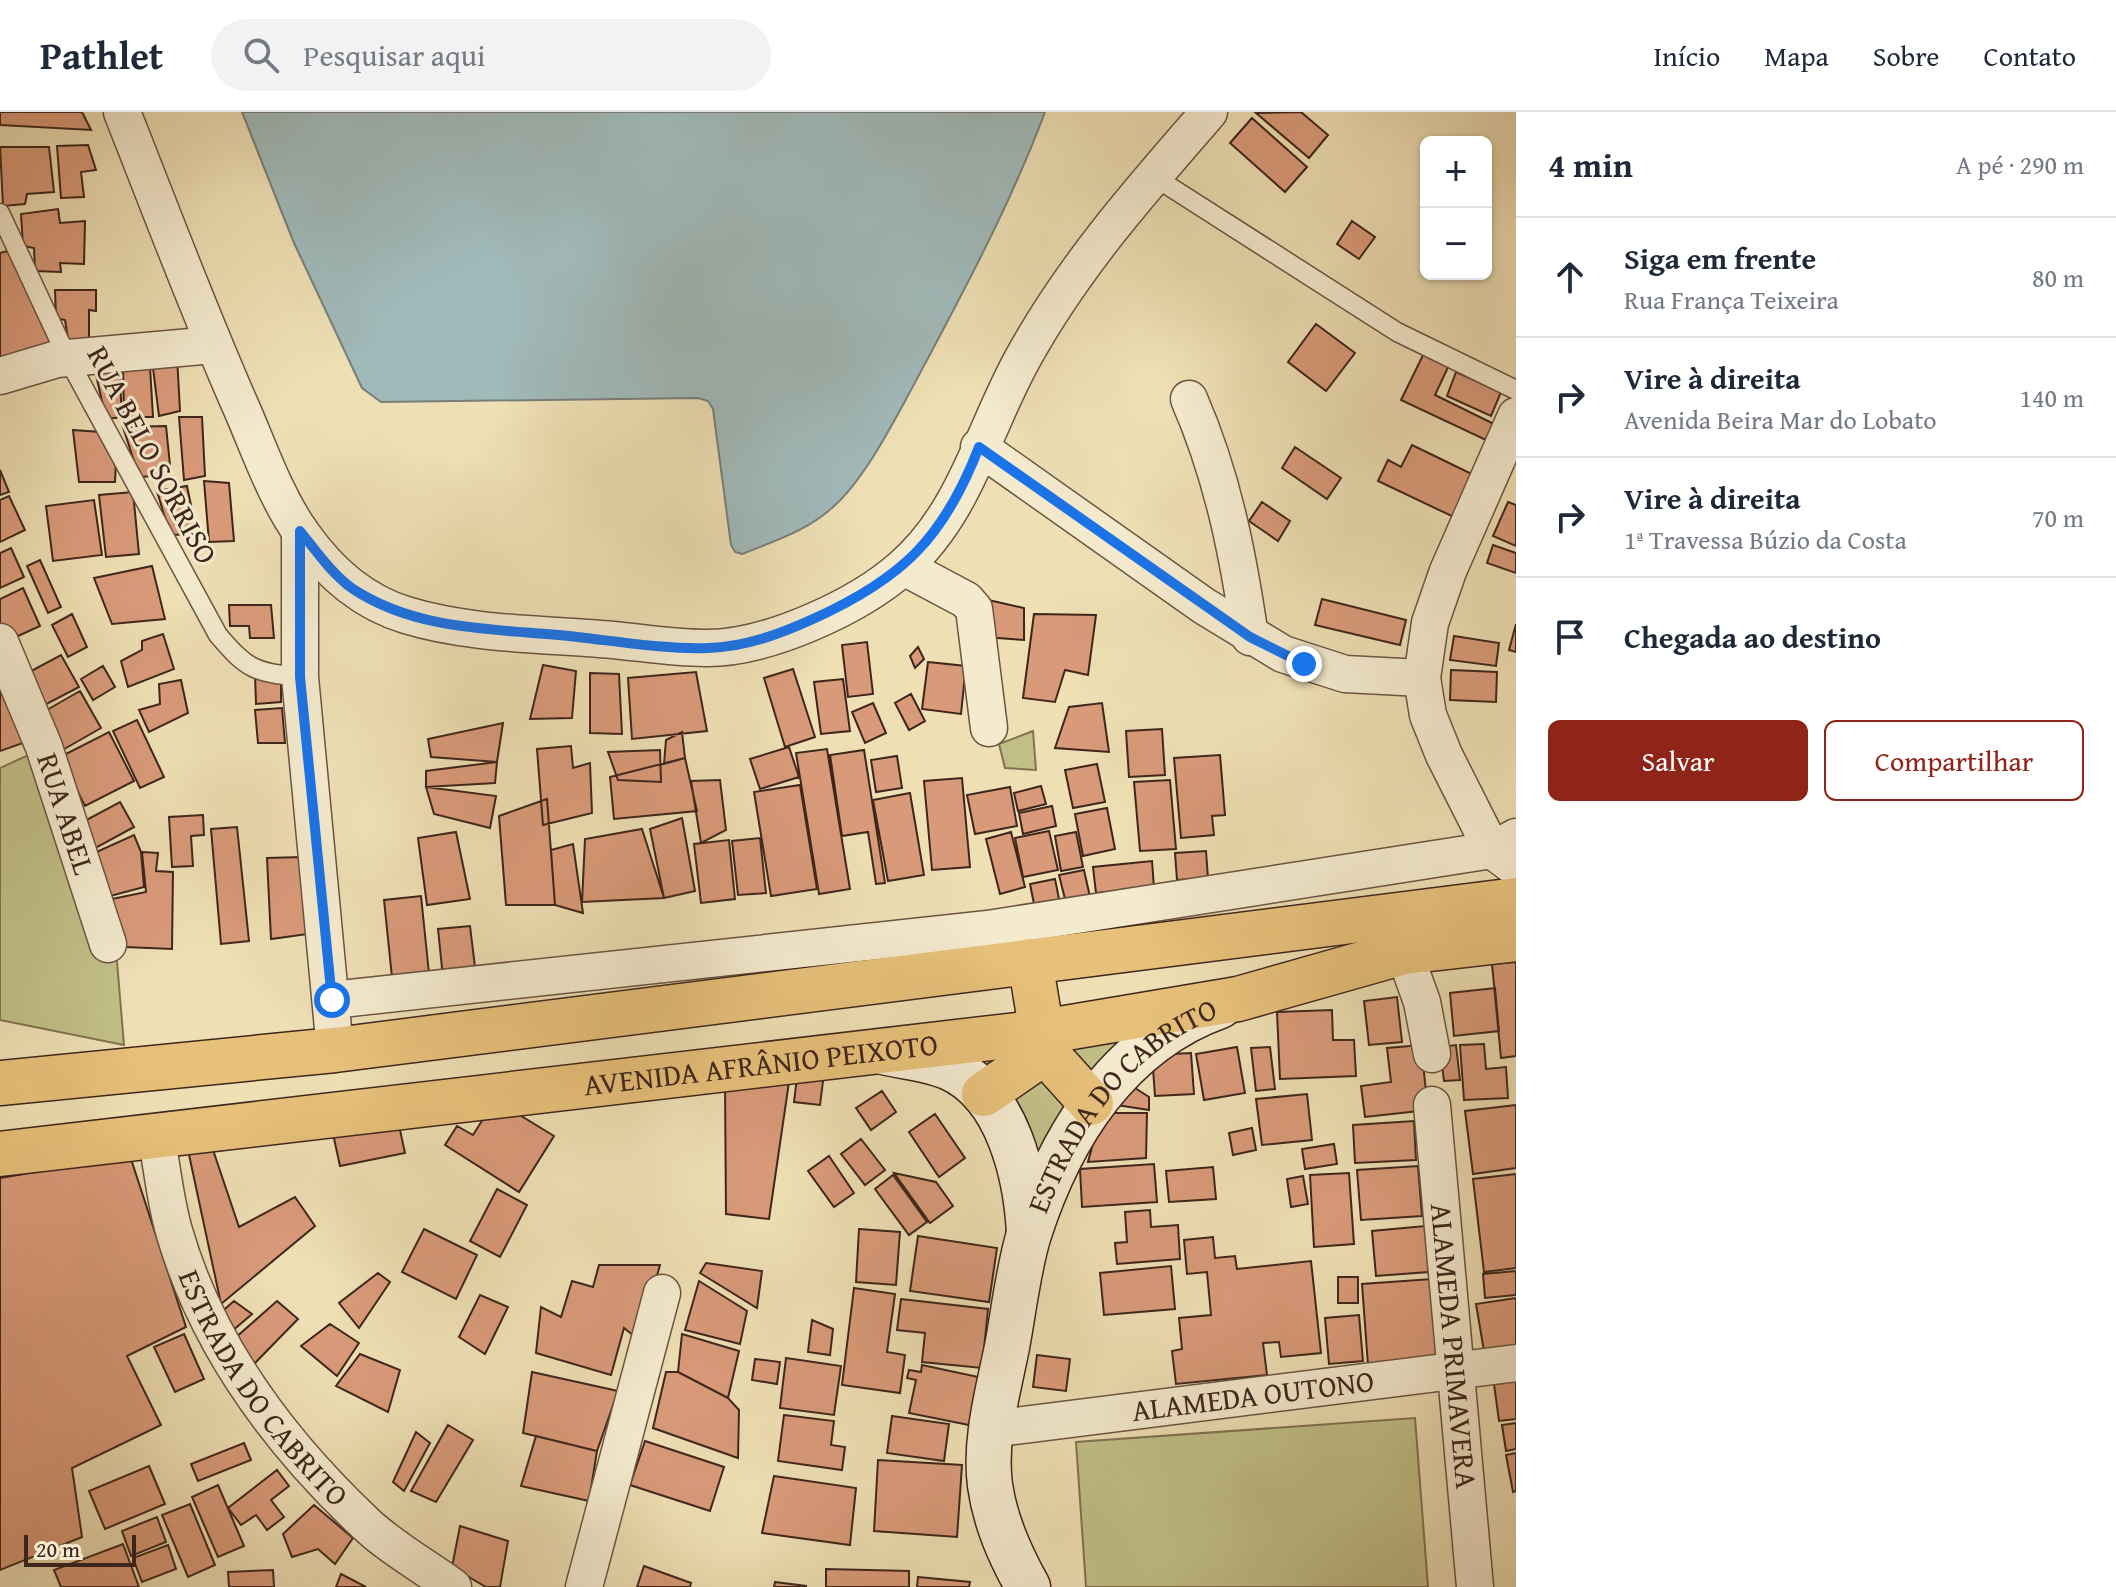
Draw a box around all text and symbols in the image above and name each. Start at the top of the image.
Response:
search box [211,19,771,91]
text: Pathlet [40,27,163,83]
icon: search [239,33,283,77]
text: Pesquisar aqui [303,33,486,77]
text: Início [1653,35,1720,76]
text: Mapa [1764,35,1829,76]
text: Sobre [1873,35,1939,76]
text: Contato [1983,35,2076,76]
map controls [1420,136,1492,280]
button: + [1420,136,1492,208]
text: 4 min [1548,140,1633,189]
text: A pé · 290 m [1956,145,2084,184]
button: − [1420,208,1492,280]
text: Siga em frente [1624,236,1816,280]
icon: ahead [1548,255,1592,299]
text: 80 m [2032,258,2084,297]
text: Rua França Teixeira [1624,280,1839,319]
street label: RUA BELO SORRISO [77,338,229,571]
text: Vire à direita [1624,356,1801,400]
icon: right [1548,375,1592,419]
text: 140 m [2019,378,2084,417]
text: Avenida Beira Mar do Lobato [1624,400,1937,439]
text: Vire à direita [1624,476,1801,520]
icon: right [1548,495,1592,539]
text: 70 m [2032,498,2084,537]
text: 1ª Travessa Búzio da Costa [1624,520,1907,559]
icon: arrive [1548,615,1592,659]
text: Chegada ao destino [1624,615,1881,659]
route end [1286,646,1322,682]
button: Salvar [1548,720,1808,801]
button: Compartilhar [1824,720,2084,801]
street label: RUA ABEL [26,747,107,880]
route start [314,982,350,1018]
street label: ESTRADA DO CABRITO [1015,986,1223,1219]
street label: AVENIDA AFRÂNIO PEIXOTO [581,1021,940,1106]
street label: ALAMEDA PRIMAVERA [1420,1201,1489,1491]
street label: ESTRADA DO CABRITO [168,1263,359,1516]
street label: ALAMEDA OUTONO [1129,1358,1377,1432]
scale bar [24,1531,136,1567]
text: 20 m [36,1533,80,1565]

